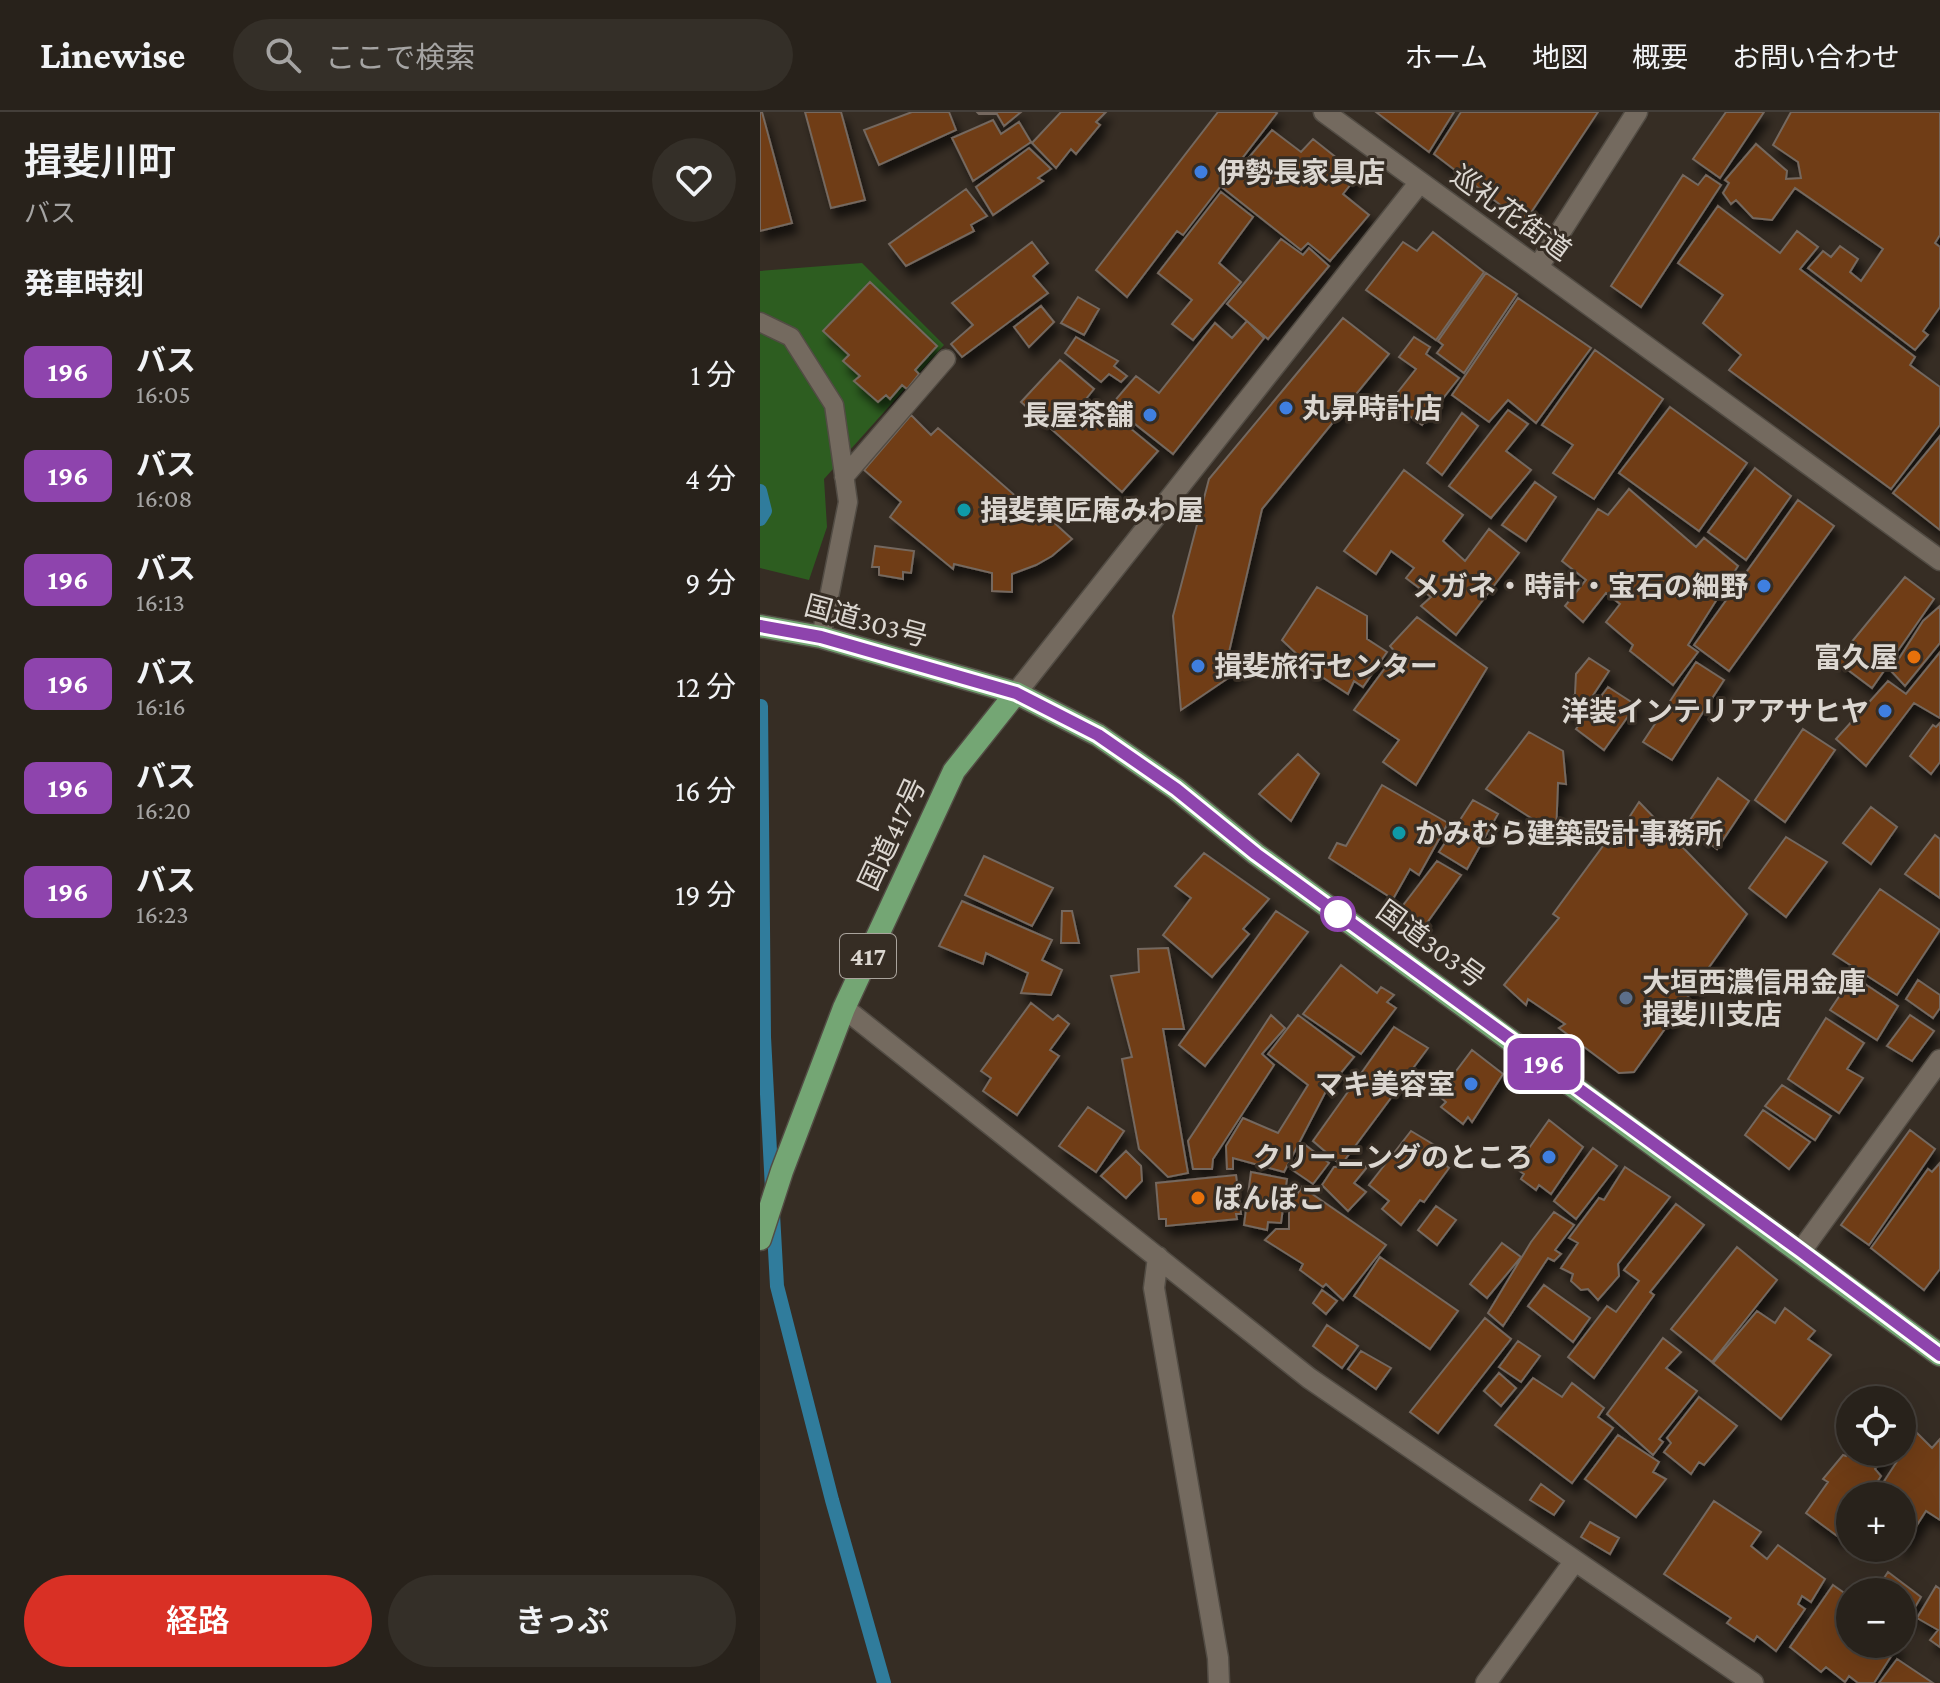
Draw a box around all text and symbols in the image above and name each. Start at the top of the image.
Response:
search box [233,19,793,91]
icon: search [261,33,305,77]
text: Linewise [40,34,185,76]
text: ここで検索 [325,41,475,74]
text: ホーム [1405,42,1488,73]
text: 地図 [1532,42,1588,73]
text: 概要 [1632,42,1688,73]
text: お問い合わせ [1732,42,1900,73]
button: heart [652,138,736,222]
text: 揖斐川町 [24,141,176,183]
place label: 伊勢長家具店 [1217,157,1385,188]
street label: 巡礼花街道 [1445,159,1577,267]
marker: 伊勢長家具店 [1192,163,1210,181]
text: バス [24,199,76,228]
text: 発車時刻 [24,267,144,300]
text: バス [136,344,196,377]
text: 196 [47,356,89,387]
text: 1 分 [690,358,736,391]
text: 16:05 [136,380,191,409]
place label: 丸昇時計店 [1302,393,1442,424]
marker: 丸昇時計店 [1277,399,1295,417]
place label: 長屋茶舗 [1022,400,1134,431]
marker: 長屋茶舗 [1141,406,1159,424]
text: バス [136,448,196,481]
text: 196 [47,460,89,491]
text: 4 分 [685,462,736,495]
text: 16:08 [136,484,192,513]
place label: 揖斐菓匠庵みわ屋 [980,495,1204,526]
marker: 揖斐菓匠庵みわ屋 [955,501,973,519]
text: バス [136,552,196,585]
text: 196 [47,564,89,595]
text: 9 分 [685,566,736,599]
place label: メガネ・時計・宝石の細野 [1412,571,1748,602]
marker: メガネ・時計・宝石の細野 [1755,577,1773,595]
text: 16:13 [136,588,185,617]
street label: 国道303号 [801,590,931,652]
place label: 富久屋 [1814,642,1898,673]
marker: 富久屋 [1905,648,1923,666]
place label: 揖斐旅行センター [1214,651,1438,682]
text: バス [136,656,196,689]
marker: 揖斐旅行センター [1189,657,1207,675]
text: 196 [47,668,89,699]
text: 12 分 [676,670,736,703]
text: 16:16 [136,692,186,721]
place label: 洋装インテリアアサヒヤ [1561,696,1869,727]
marker: 洋装インテリアアサヒヤ [1876,702,1894,720]
text: バス [136,760,196,793]
text: 196 [47,772,89,803]
street label: 国道417号 [852,773,932,895]
text: 16 分 [675,774,736,807]
text: 16:20 [136,796,191,825]
place label: かみむら建築設計事務所 [1415,818,1723,849]
marker: かみむら建築設計事務所 [1390,824,1408,842]
text: バス [136,864,196,897]
text: 196 [47,876,89,907]
text: 19 分 [675,878,736,911]
street label: 国道303号 [1371,894,1491,994]
unlabelled marker [1321,897,1355,931]
text: 16:23 [136,900,189,929]
road number: 417 [840,934,896,978]
place label: 大垣西濃信用金庫 揖斐川支店 [1642,967,1866,1030]
marker: 大垣西濃信用金庫 揖斐川支店 [1617,989,1635,1007]
line badge: 196 [1498,1038,1590,1090]
text: 196 [1523,1048,1565,1079]
place label: マキ美容室 [1315,1069,1455,1100]
marker: マキ美容室 [1462,1075,1480,1093]
place label: クリーニングのところ [1253,1142,1533,1173]
marker: クリーニングのところ [1540,1148,1558,1166]
place label: ぽんぽこ [1214,1183,1326,1214]
marker: ぽんぽこ [1189,1189,1207,1207]
map controls [1836,1386,1916,1658]
button: locate [1836,1386,1916,1466]
button: + [1836,1482,1916,1562]
button: 経路 [24,1575,372,1667]
button: きっぷ [388,1575,736,1667]
button: − [1836,1578,1916,1658]

